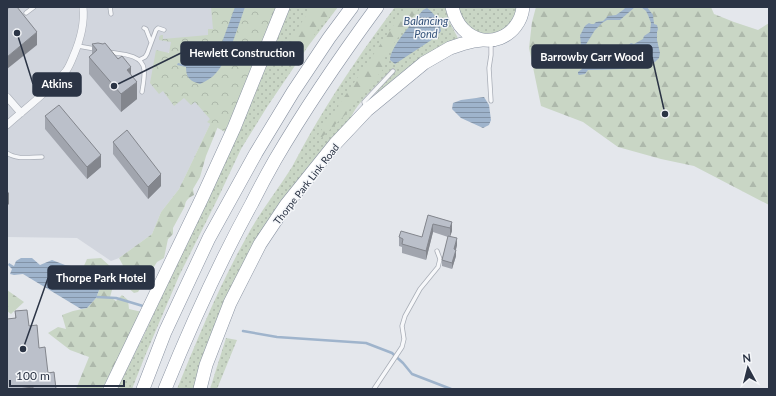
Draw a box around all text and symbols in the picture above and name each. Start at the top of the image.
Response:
water label: Balancing Pond [404,14,449,40]
callout: Hewlett Construction [181,42,303,65]
callout: Barrowby Carr Wood [532,45,652,68]
text: Hewlett Construction [189,46,295,59]
text: Barrowby Carr Wood [540,50,644,63]
callout: Atkins [33,73,81,96]
text: Atkins [40,77,73,90]
street label: Thorpe Park Link Road [271,141,341,227]
callout: Thorpe Park Hotel [48,266,154,289]
text: Thorpe Park Hotel [56,271,146,284]
north arrow [728,348,768,388]
text: N [742,351,752,365]
scale bar [10,362,124,388]
text: 100 m [16,368,50,383]

